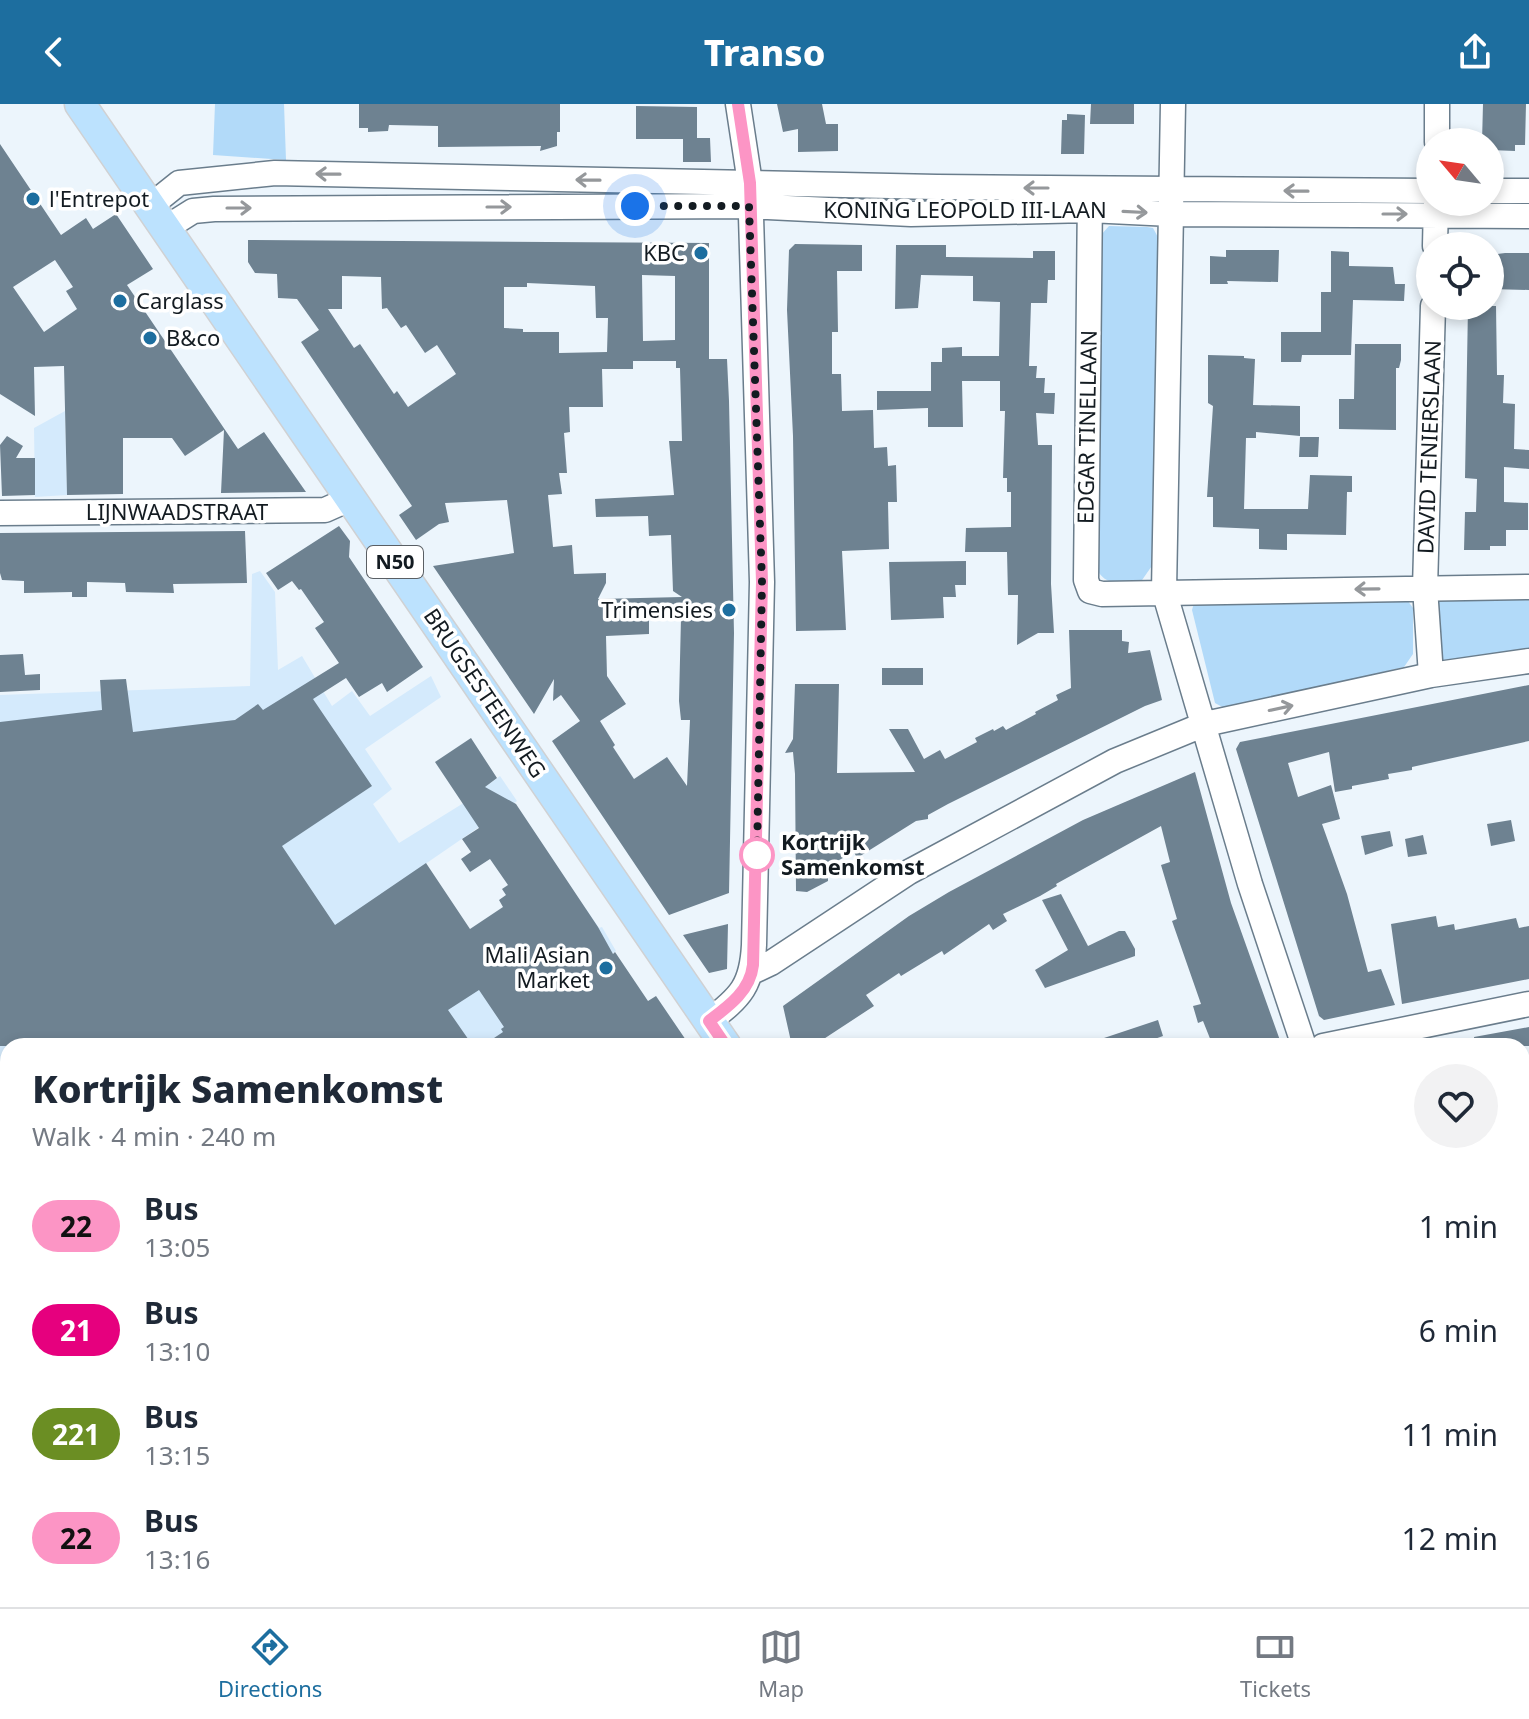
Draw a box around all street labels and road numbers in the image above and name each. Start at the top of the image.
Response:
street label: KONING LEOPOLD III-LAAN [823,194,1107,224]
street label: EDGAR TINELLAAN [1069,330,1103,524]
street label: DAVID TENIERSLAAN [1409,339,1447,555]
street label: LIJNWAADSTRAAT [86,496,268,526]
road number: N50 [367,546,423,578]
street label: BRUGSESTEENWEG [418,602,554,783]

